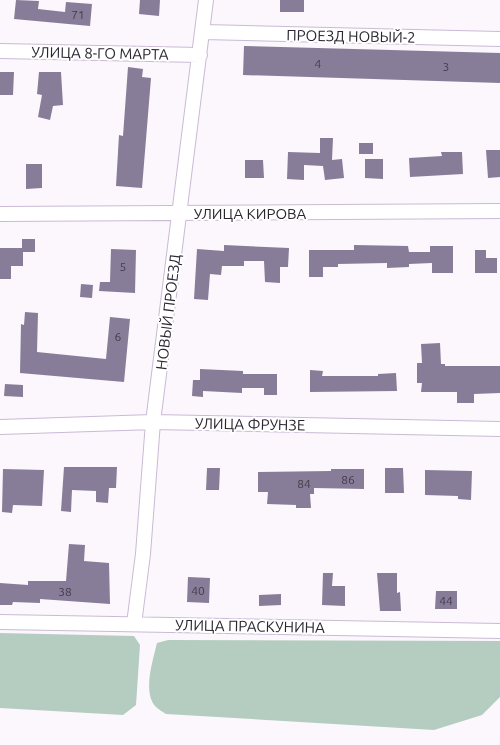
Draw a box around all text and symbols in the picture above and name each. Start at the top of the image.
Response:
house number: 71 [71,8,85,21]
street label: ПРОЕЗД НОВЫЙ-2 [286,26,416,46]
street label: УЛИЦА 8-ГО МАРТА [31,43,169,63]
house number: 4 [315,57,322,70]
house number: 3 [443,60,449,73]
street label: УЛИЦА КИРОВА [194,205,307,222]
street label: НОВЫЙ ПРОЕЗД [152,253,184,371]
house number: 5 [120,260,126,273]
house number: 6 [115,330,122,343]
street label: УЛИЦА ФРУНЗЕ [195,415,305,433]
house number: 86 [341,473,355,486]
house number: 84 [297,477,311,490]
house number: 40 [191,584,205,597]
house number: 38 [58,585,72,598]
house number: 44 [439,594,453,607]
street label: УЛИЦА ПРАСКУНИНА [175,616,325,636]

